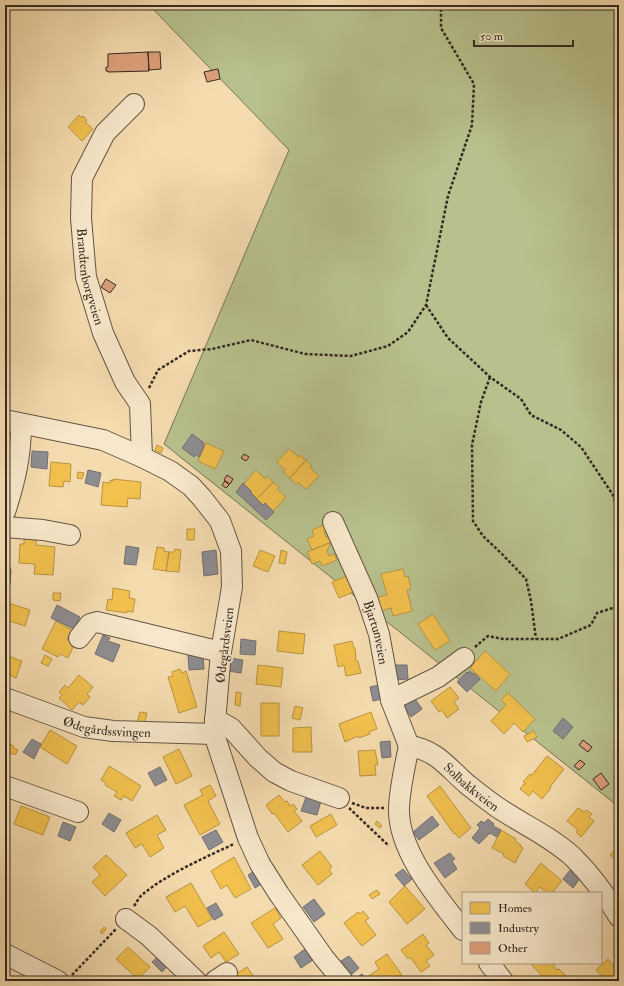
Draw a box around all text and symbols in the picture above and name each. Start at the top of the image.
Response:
scale bar [474,22,573,48]
text: 50 m [480,29,504,44]
street label: Brandtenborgveien [73,228,107,327]
street label: Bjartunveien [359,599,391,666]
street label: Ødegårdsveien [212,606,238,684]
street label: Ødegårdssvingen [61,713,151,741]
street label: Solbakkveien [440,759,502,815]
legend [462,892,602,964]
text: Homes [498,901,532,916]
text: Industry [498,921,540,936]
text: Other [498,941,528,956]

